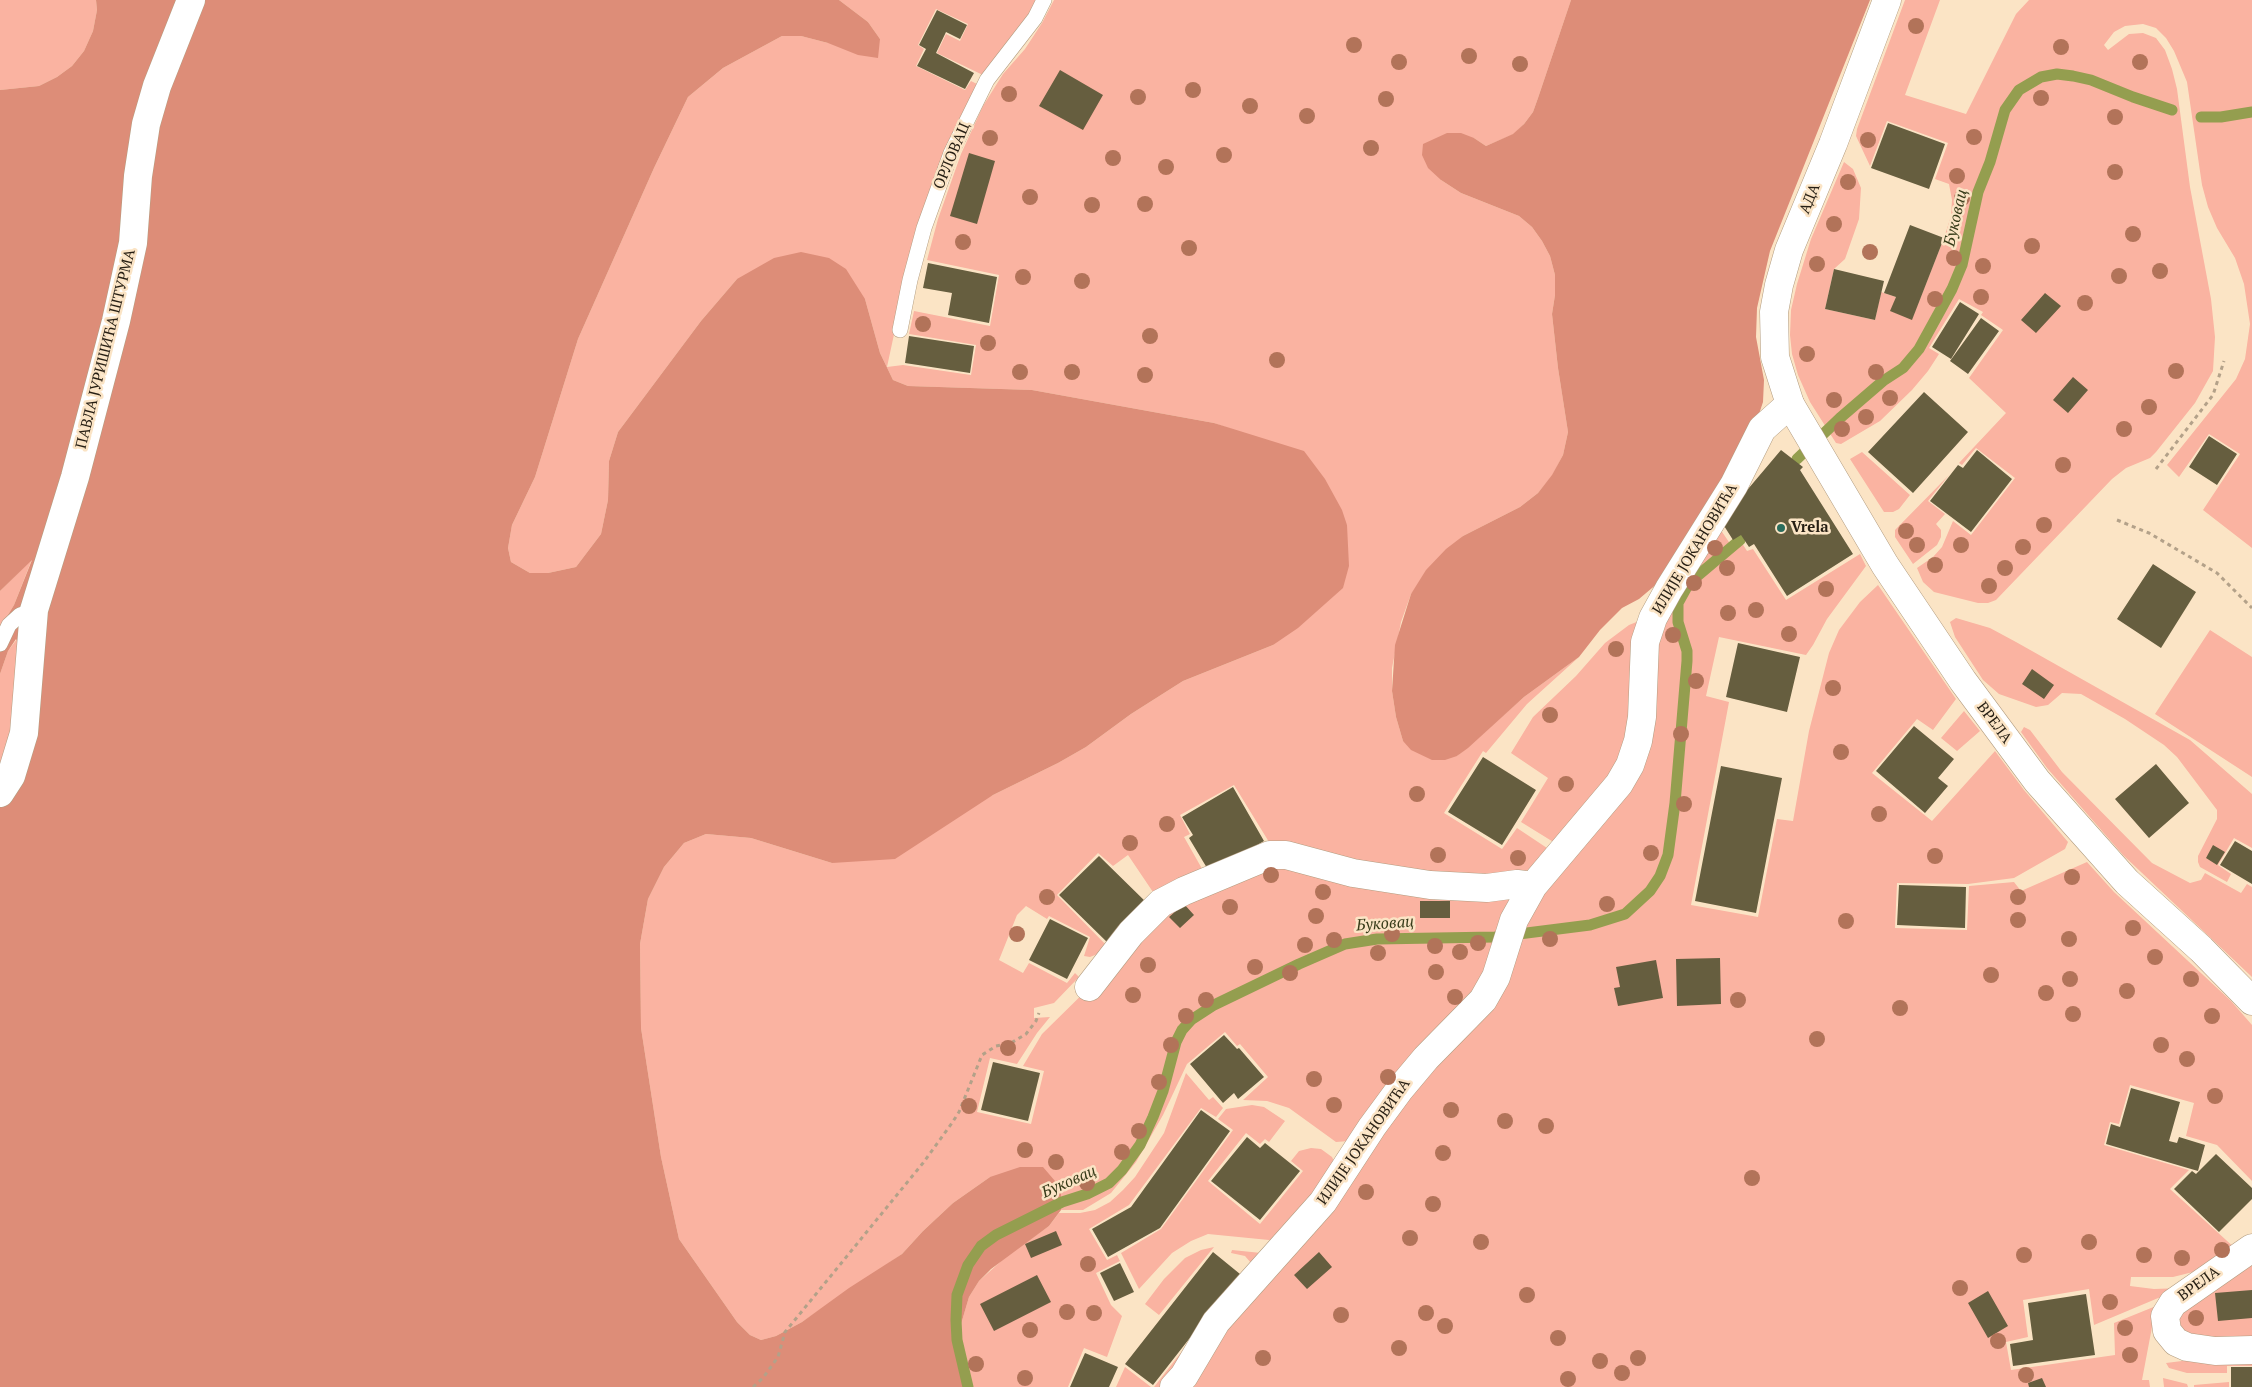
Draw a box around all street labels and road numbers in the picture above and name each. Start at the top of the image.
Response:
street label: ОРЛОВАЦ [930,120,974,192]
street label: АДА [1796,181,1824,217]
street label: ПАВЛА ЈУРИШИЋА ШТУРМА [72,247,140,451]
street label: ИЛИЈЕ ЈОКАНОВИЋА [1649,480,1741,618]
street label: ВРЕЛА [1973,699,2015,747]
street label: ИЛИЈЕ ЈОКАНОВИЋА [1314,1076,1414,1208]
street label: ВРЕЛА [2175,1263,2223,1305]

